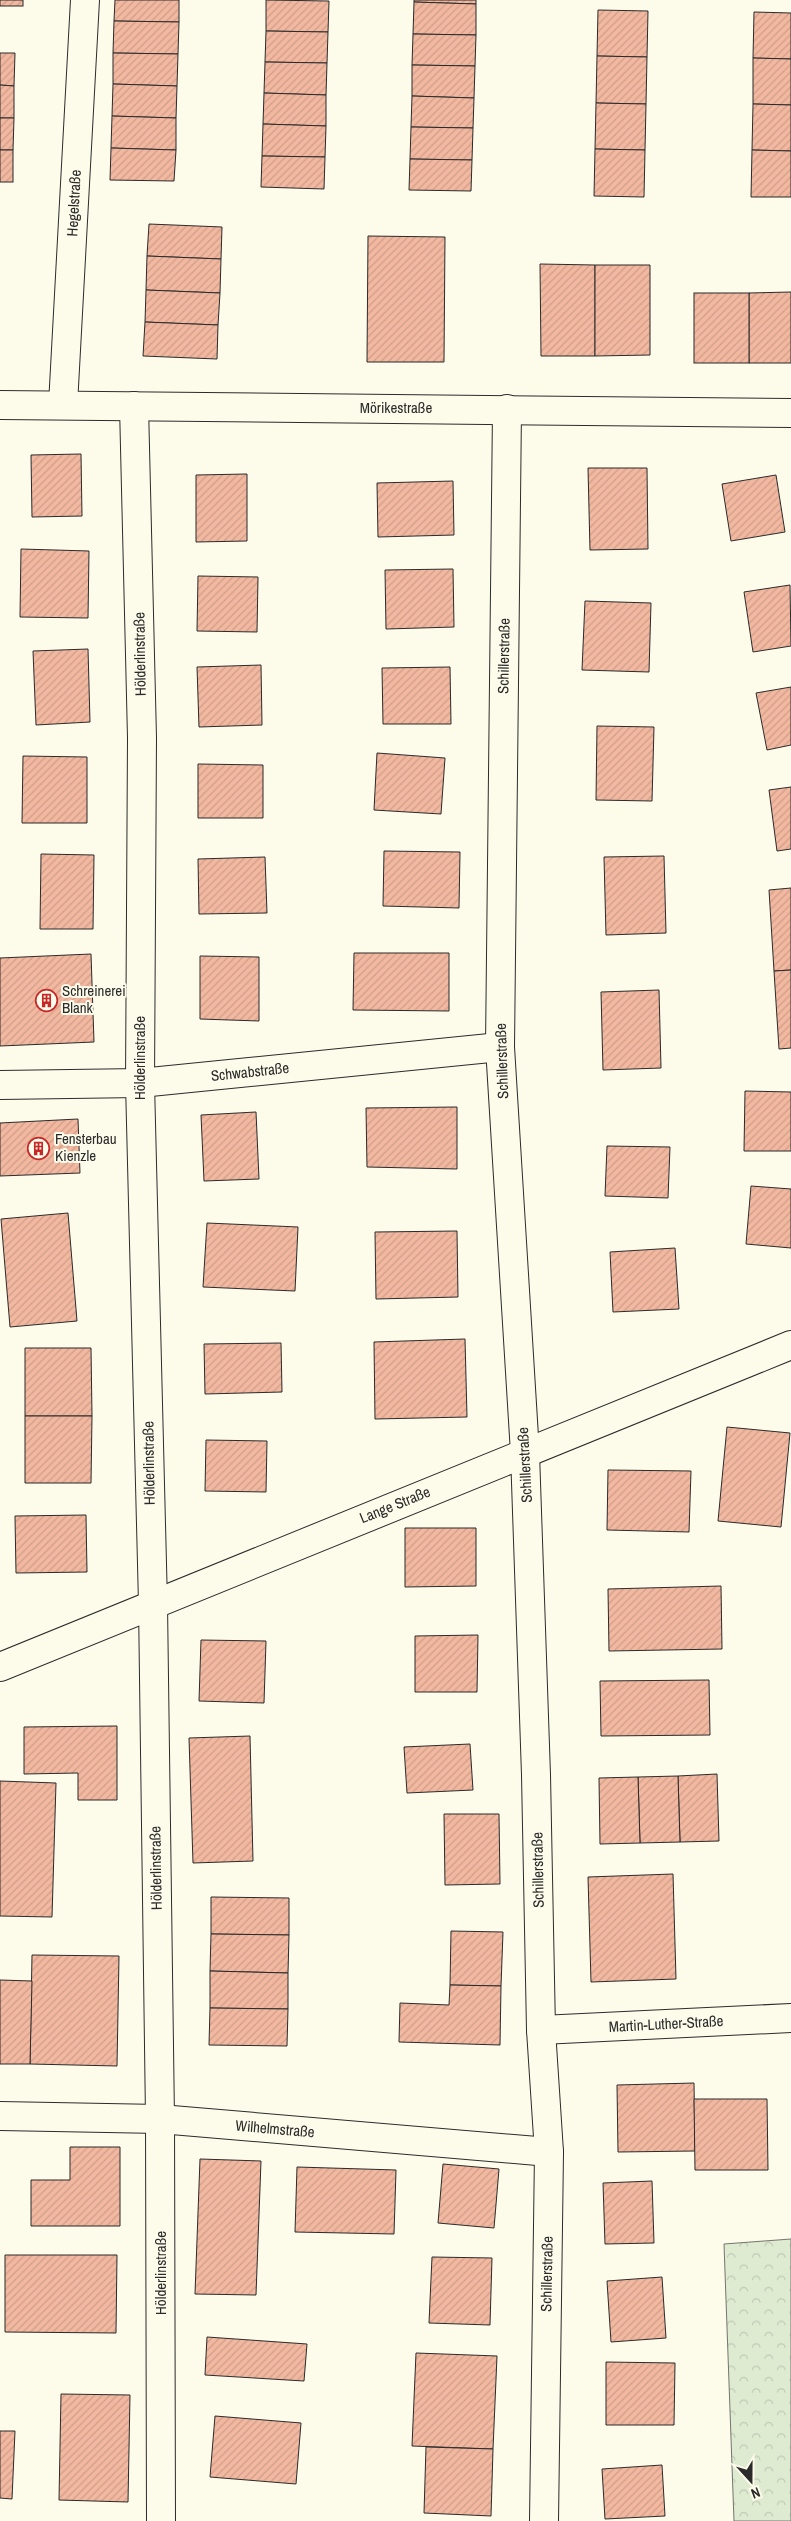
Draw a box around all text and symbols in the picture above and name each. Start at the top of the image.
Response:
street label: Hegelstraße [61,169,86,237]
street label: Mörikestraße [360,397,432,418]
street label: Hölderlinstraße [128,612,151,696]
street label: Schillerstraße [492,618,515,694]
place label: Schreinerei Blank [62,980,126,1018]
building icon: Schreinerei Blank [34,988,58,1012]
street label: Hölderlinstraße [129,1016,150,1100]
street label: Schillerstraße [490,1023,513,1099]
street label: Schwabstraße [210,1057,290,1086]
place label: Fensterbau Kienzle [55,1128,117,1166]
building icon: Fensterbau Kienzle [27,1136,51,1160]
street label: Hölderlinstraße [137,1421,160,1505]
street label: Schillerstraße [512,1426,537,1503]
street label: Lange Straße [356,1481,433,1528]
street label: Hölderlinstraße [144,1826,167,1910]
street label: Schillerstraße [526,1832,549,1908]
street label: Martin-Luther-Straße [608,2010,724,2037]
street label: Wilhelmstraße [235,2115,316,2142]
street label: Hölderlinstraße [150,2231,171,2315]
street label: Schillerstraße [535,2236,558,2312]
north arrow [726,2456,776,2506]
text: N [749,2483,763,2503]

